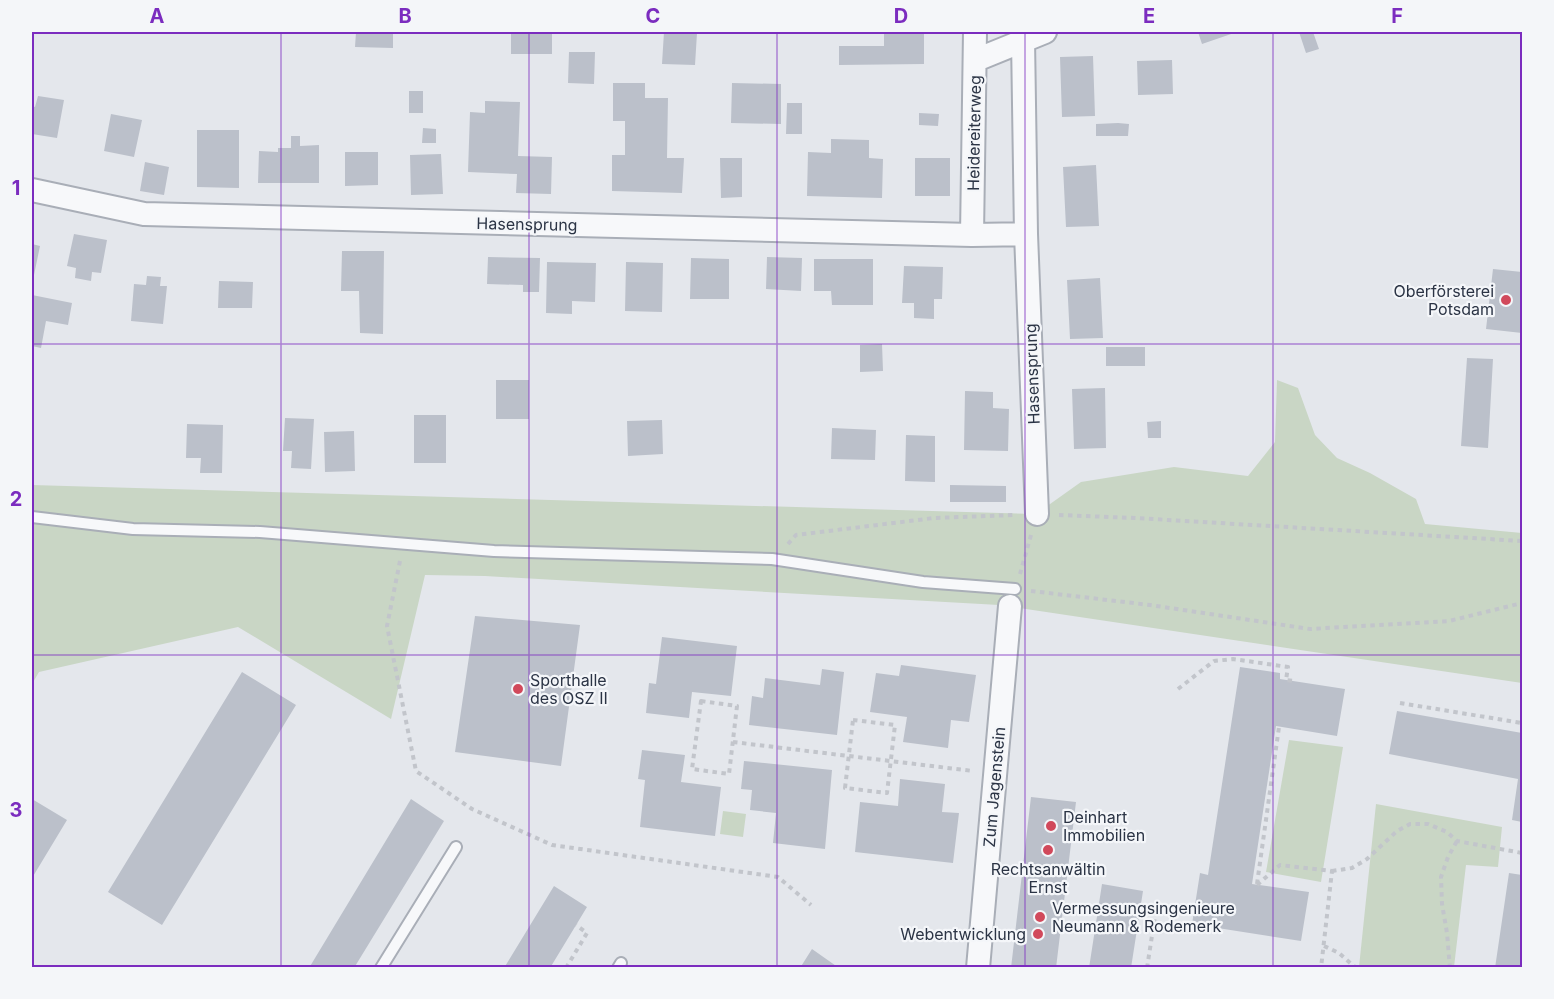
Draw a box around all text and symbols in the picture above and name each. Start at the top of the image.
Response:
text: A [150,4,165,28]
text: B [398,4,412,28]
text: C [646,4,660,28]
text: D [894,4,908,28]
text: E [1143,4,1155,28]
text: F [1391,4,1403,28]
street label: Heidereiterweg [963,75,985,191]
text: 1 [12,176,20,200]
street label: Hasensprung [476,213,578,235]
place label: Oberförsterei Potsdam [1393,281,1494,319]
marker: Oberförsterei Potsdam [1499,293,1513,307]
street label: Hasensprung [1020,323,1044,425]
text: 2 [10,487,22,511]
place label: Sporthalle des OSZ II [530,670,608,708]
marker: Sporthalle des OSZ II [511,682,525,696]
street label: Zum Jagenstein [979,726,1009,848]
text: 3 [10,798,22,822]
place label: Deinhart Immobilien [1063,807,1145,845]
marker: Deinhart Immobilien [1044,819,1058,833]
marker: Rechtsanwältin Ernst [1041,843,1055,857]
place label: Rechtsanwältin Ernst [991,859,1105,897]
place label: Vermessungsingenieure Neumann & Rodemerk [1052,898,1235,936]
marker: Vermessungsingenieure Neumann & Rodemerk [1033,910,1047,924]
place label: Webentwicklung [900,924,1026,944]
marker: Webentwicklung [1031,927,1045,941]

